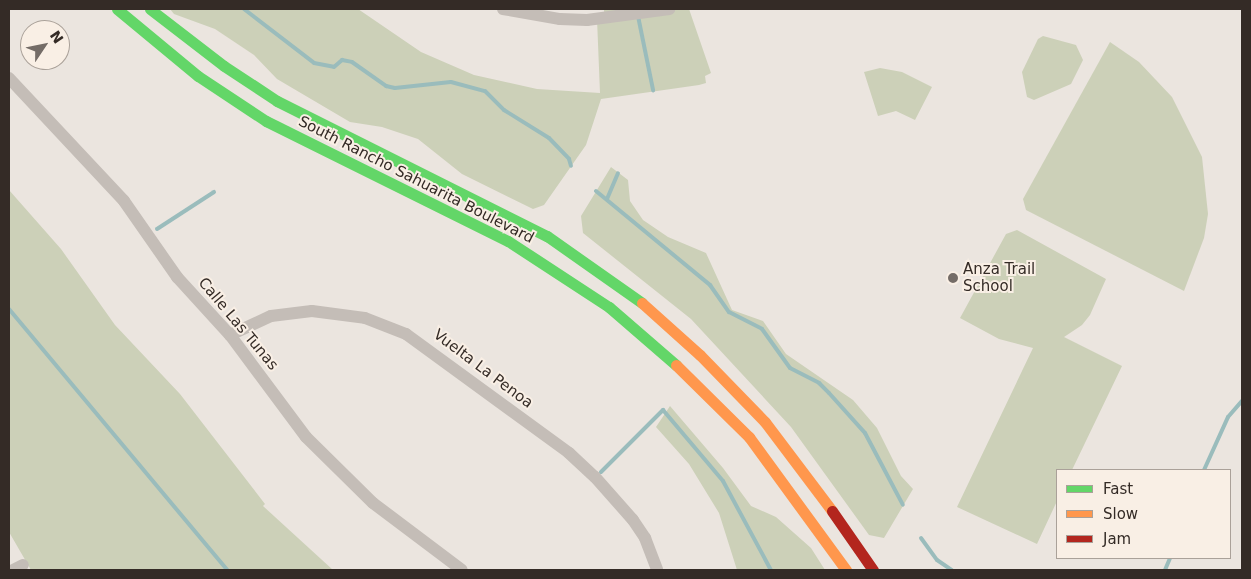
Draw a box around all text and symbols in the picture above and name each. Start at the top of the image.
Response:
north arrow [20,20,70,70]
text: N [47,28,67,47]
street label: South Rancho Sahuarita Boulevard [295,113,537,247]
place label: Anza Trail School [963,260,1035,295]
marker: Anza Trail School [947,272,959,284]
street label: Calle Las Tunas [194,274,282,374]
street label: Vuelta La Penoa [430,326,536,412]
legend [1056,469,1231,559]
text: Fast [1103,480,1133,498]
text: Slow [1103,505,1138,523]
text: Jam [1103,530,1131,548]

